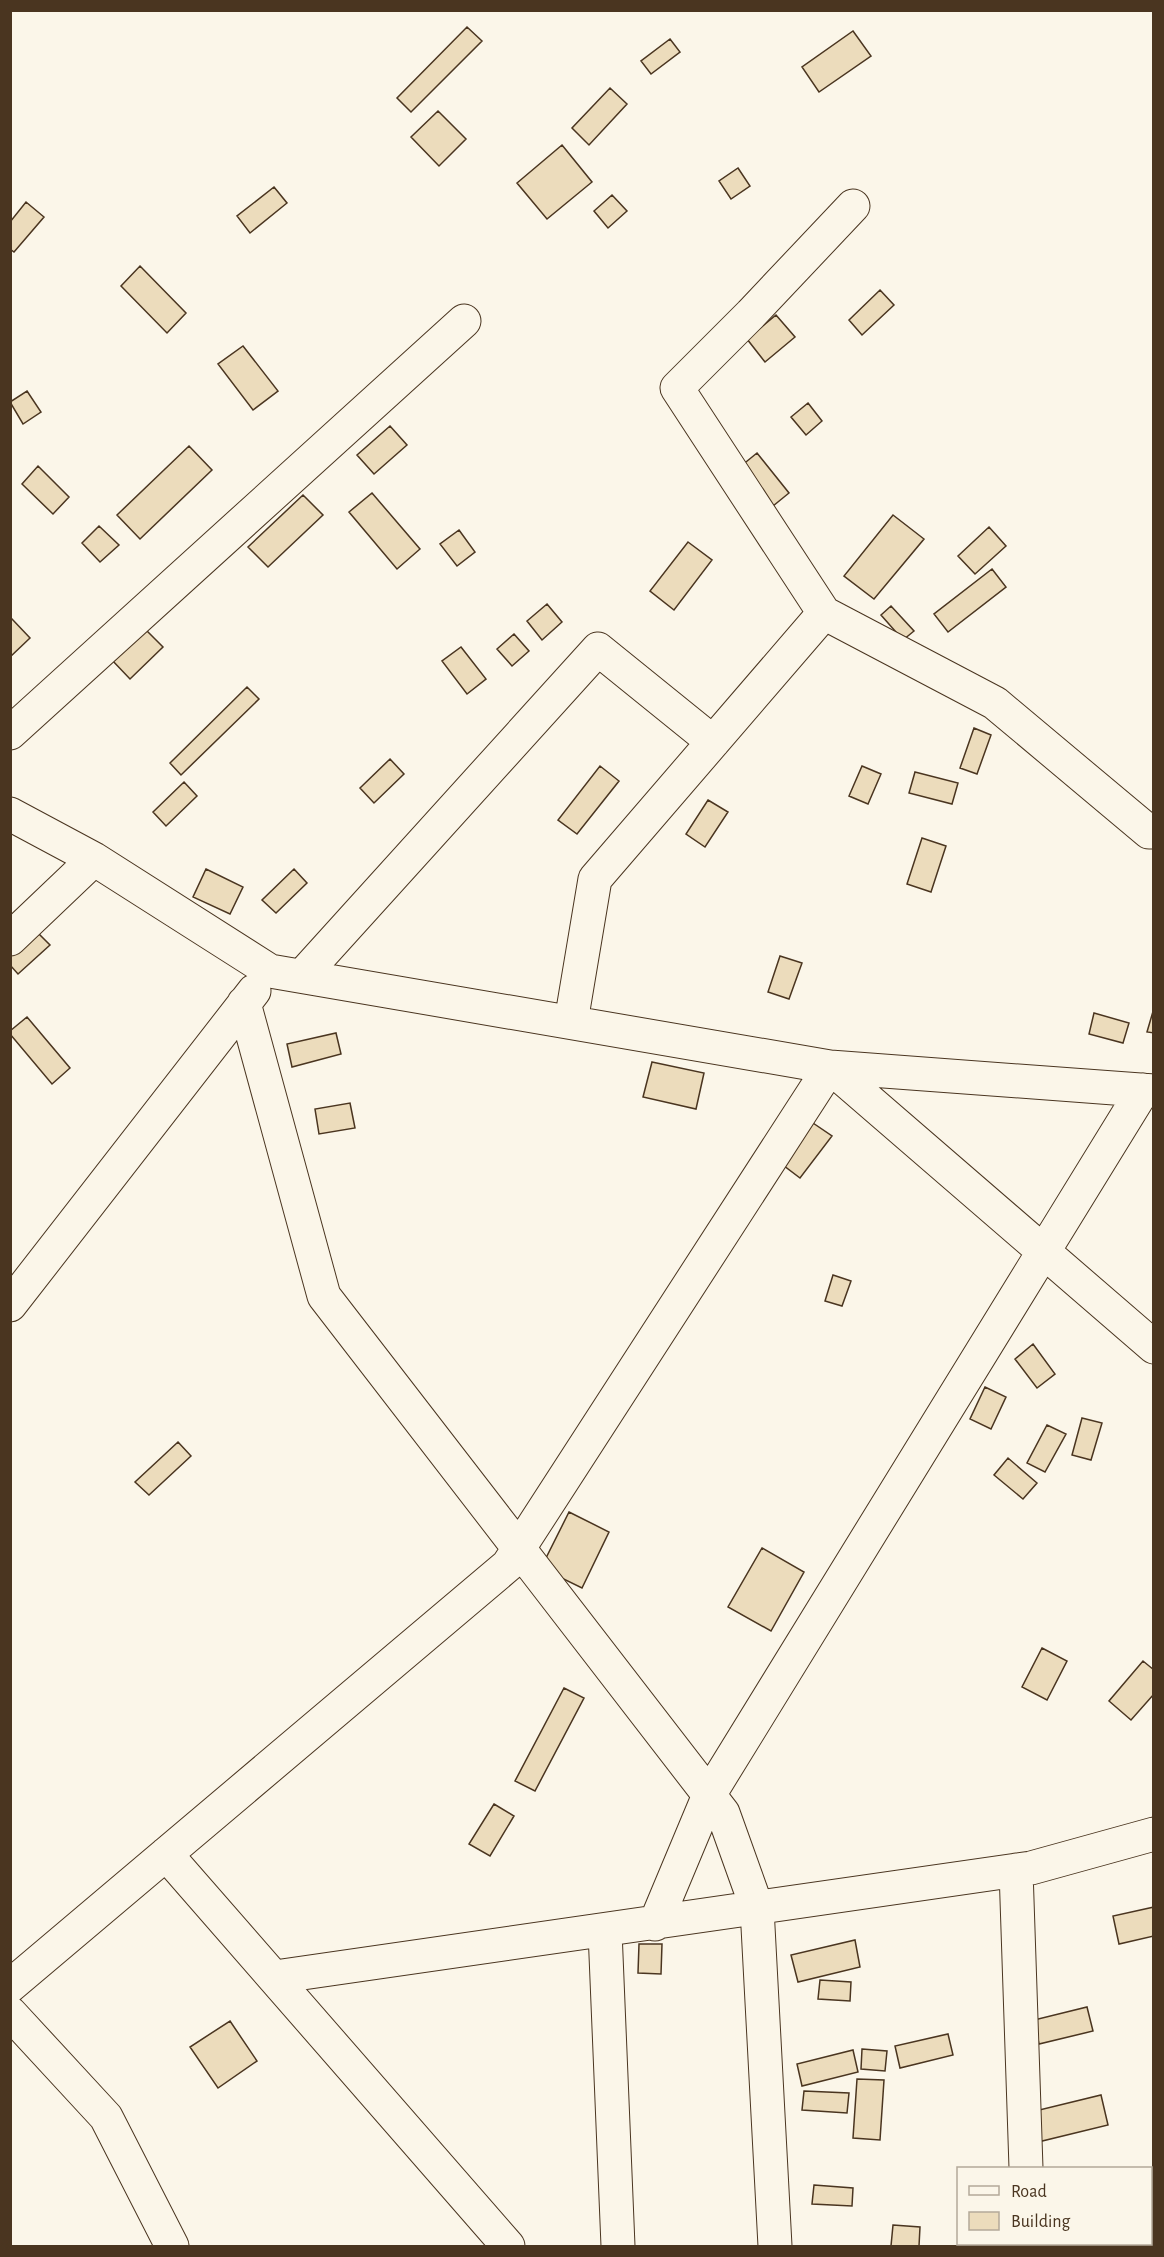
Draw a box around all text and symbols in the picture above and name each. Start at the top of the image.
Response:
legend [957,2167,1152,2245]
text: Road [1011,2183,1047,2201]
text: Building [1011,2213,1071,2231]

